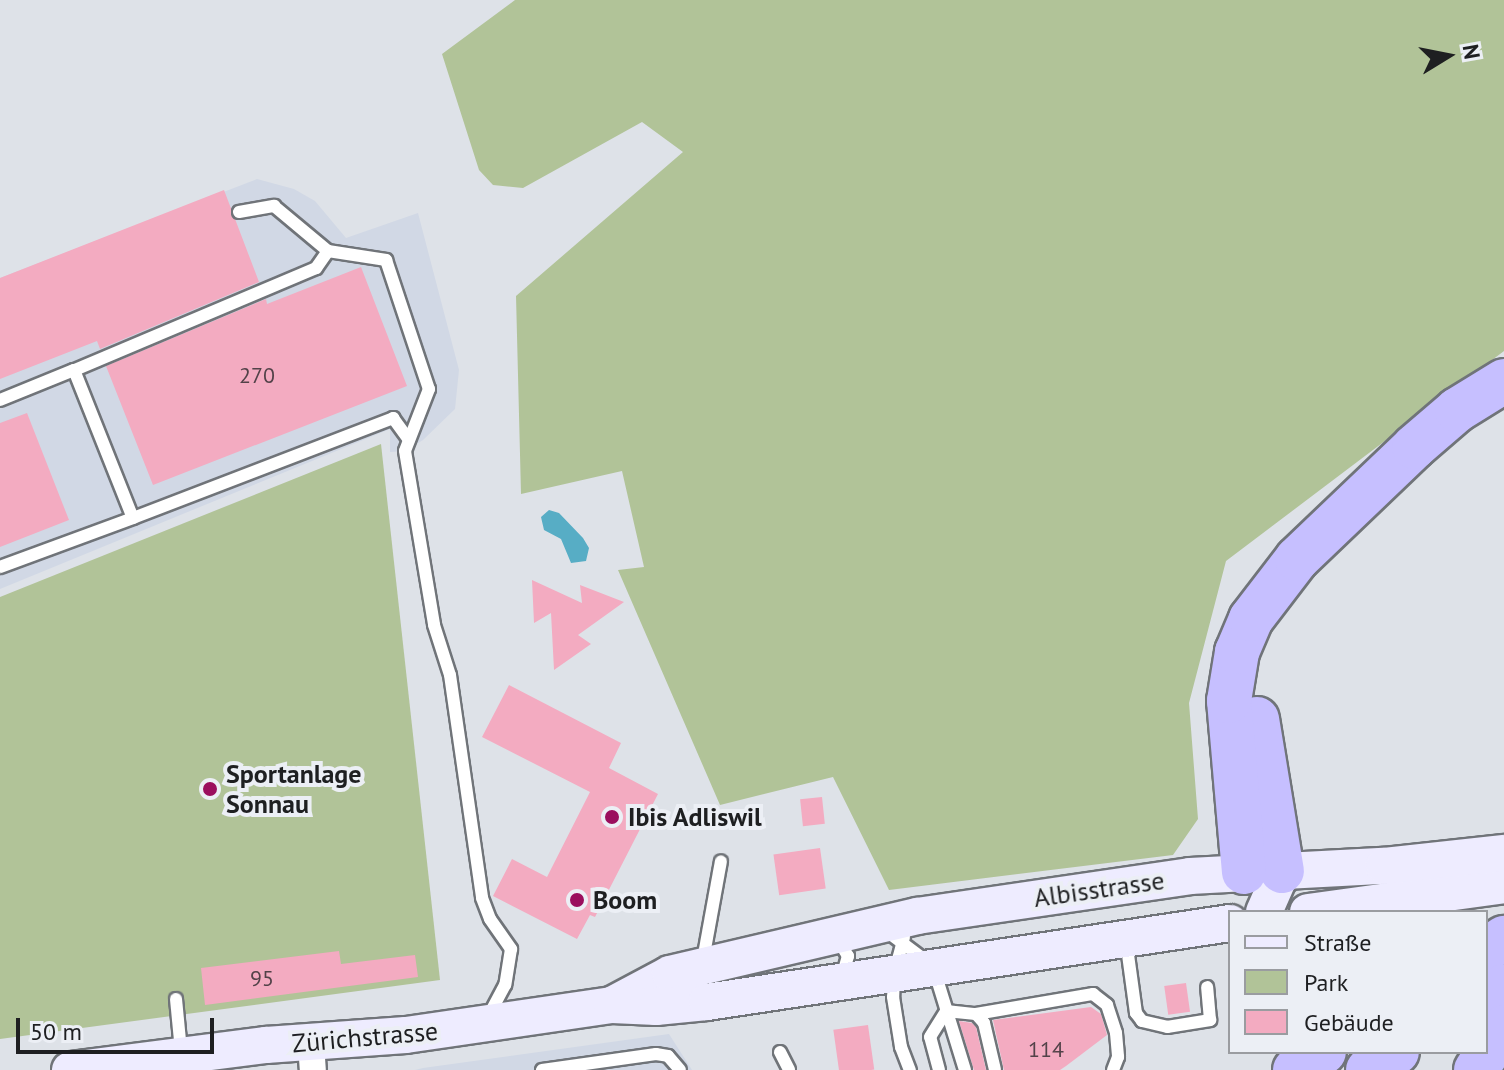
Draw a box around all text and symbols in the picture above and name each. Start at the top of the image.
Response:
north arrow [1408,16,1488,96]
text: N [1457,42,1487,61]
house number: 270 [239,363,275,389]
place label: Sportanlage Sonnau [226,758,362,820]
marker: Sportanlage Sonnau [201,780,219,798]
place label: Ibis Adliswil [628,801,763,833]
marker: Ibis Adliswil [603,808,621,826]
street label: Albisstrasse [1032,864,1166,914]
place label: Boom [593,884,657,916]
marker: Boom [568,891,586,909]
legend [1228,910,1488,1054]
text: Straße [1304,927,1371,958]
house number: 95 [250,966,274,992]
text: Park [1304,967,1348,998]
scale bar [20,1002,218,1052]
text: Gebäude [1304,1007,1394,1038]
street label: Zürichstrasse [291,1015,439,1059]
text: 50 m [30,1016,82,1047]
house number: 114 [1028,1037,1064,1063]

